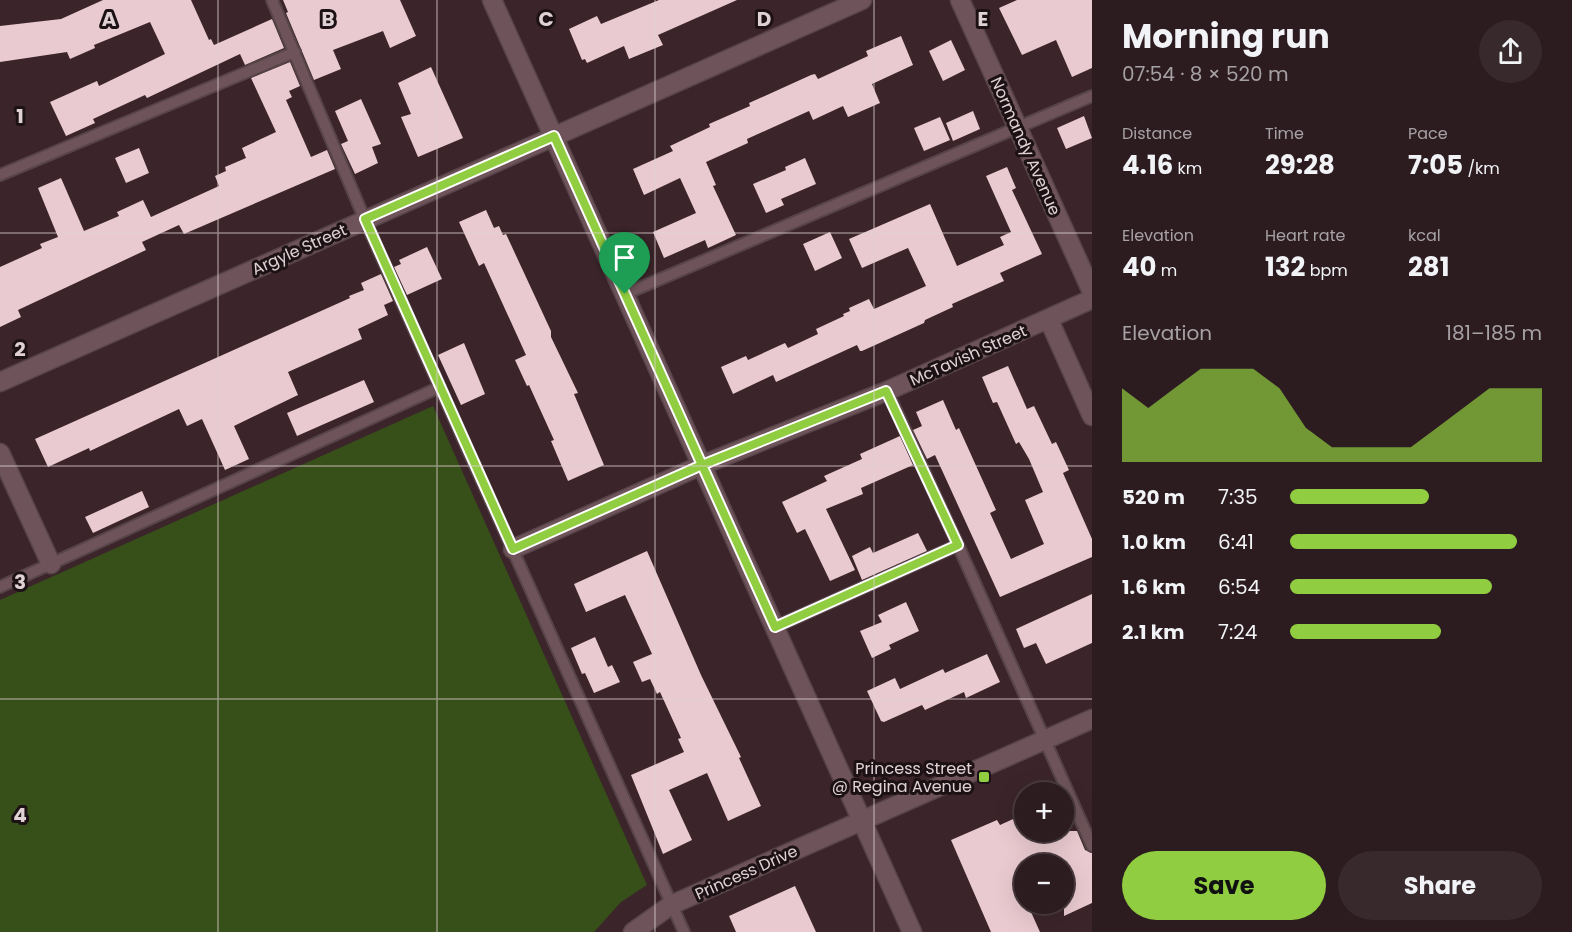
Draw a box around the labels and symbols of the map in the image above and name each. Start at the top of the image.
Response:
text: A [102,5,117,33]
text: B [321,5,335,33]
text: C [538,5,554,33]
text: D [757,5,771,33]
text: E [978,5,988,33]
street label: Normandy Avenue [985,73,1066,219]
text: 1 [16,102,24,130]
street label: Argyle Street [248,218,350,281]
pin [599,232,650,294]
street label: McTavish Street [906,319,1030,392]
text: 2 [14,335,26,363]
text: 3 [14,568,26,596]
place label: Princess Street @ Regina Avenue [832,757,972,798]
marker: Princess Street @ Regina Avenue [977,770,991,784]
text: 4 [13,801,27,829]
street label: Princess Drive [691,840,801,905]

